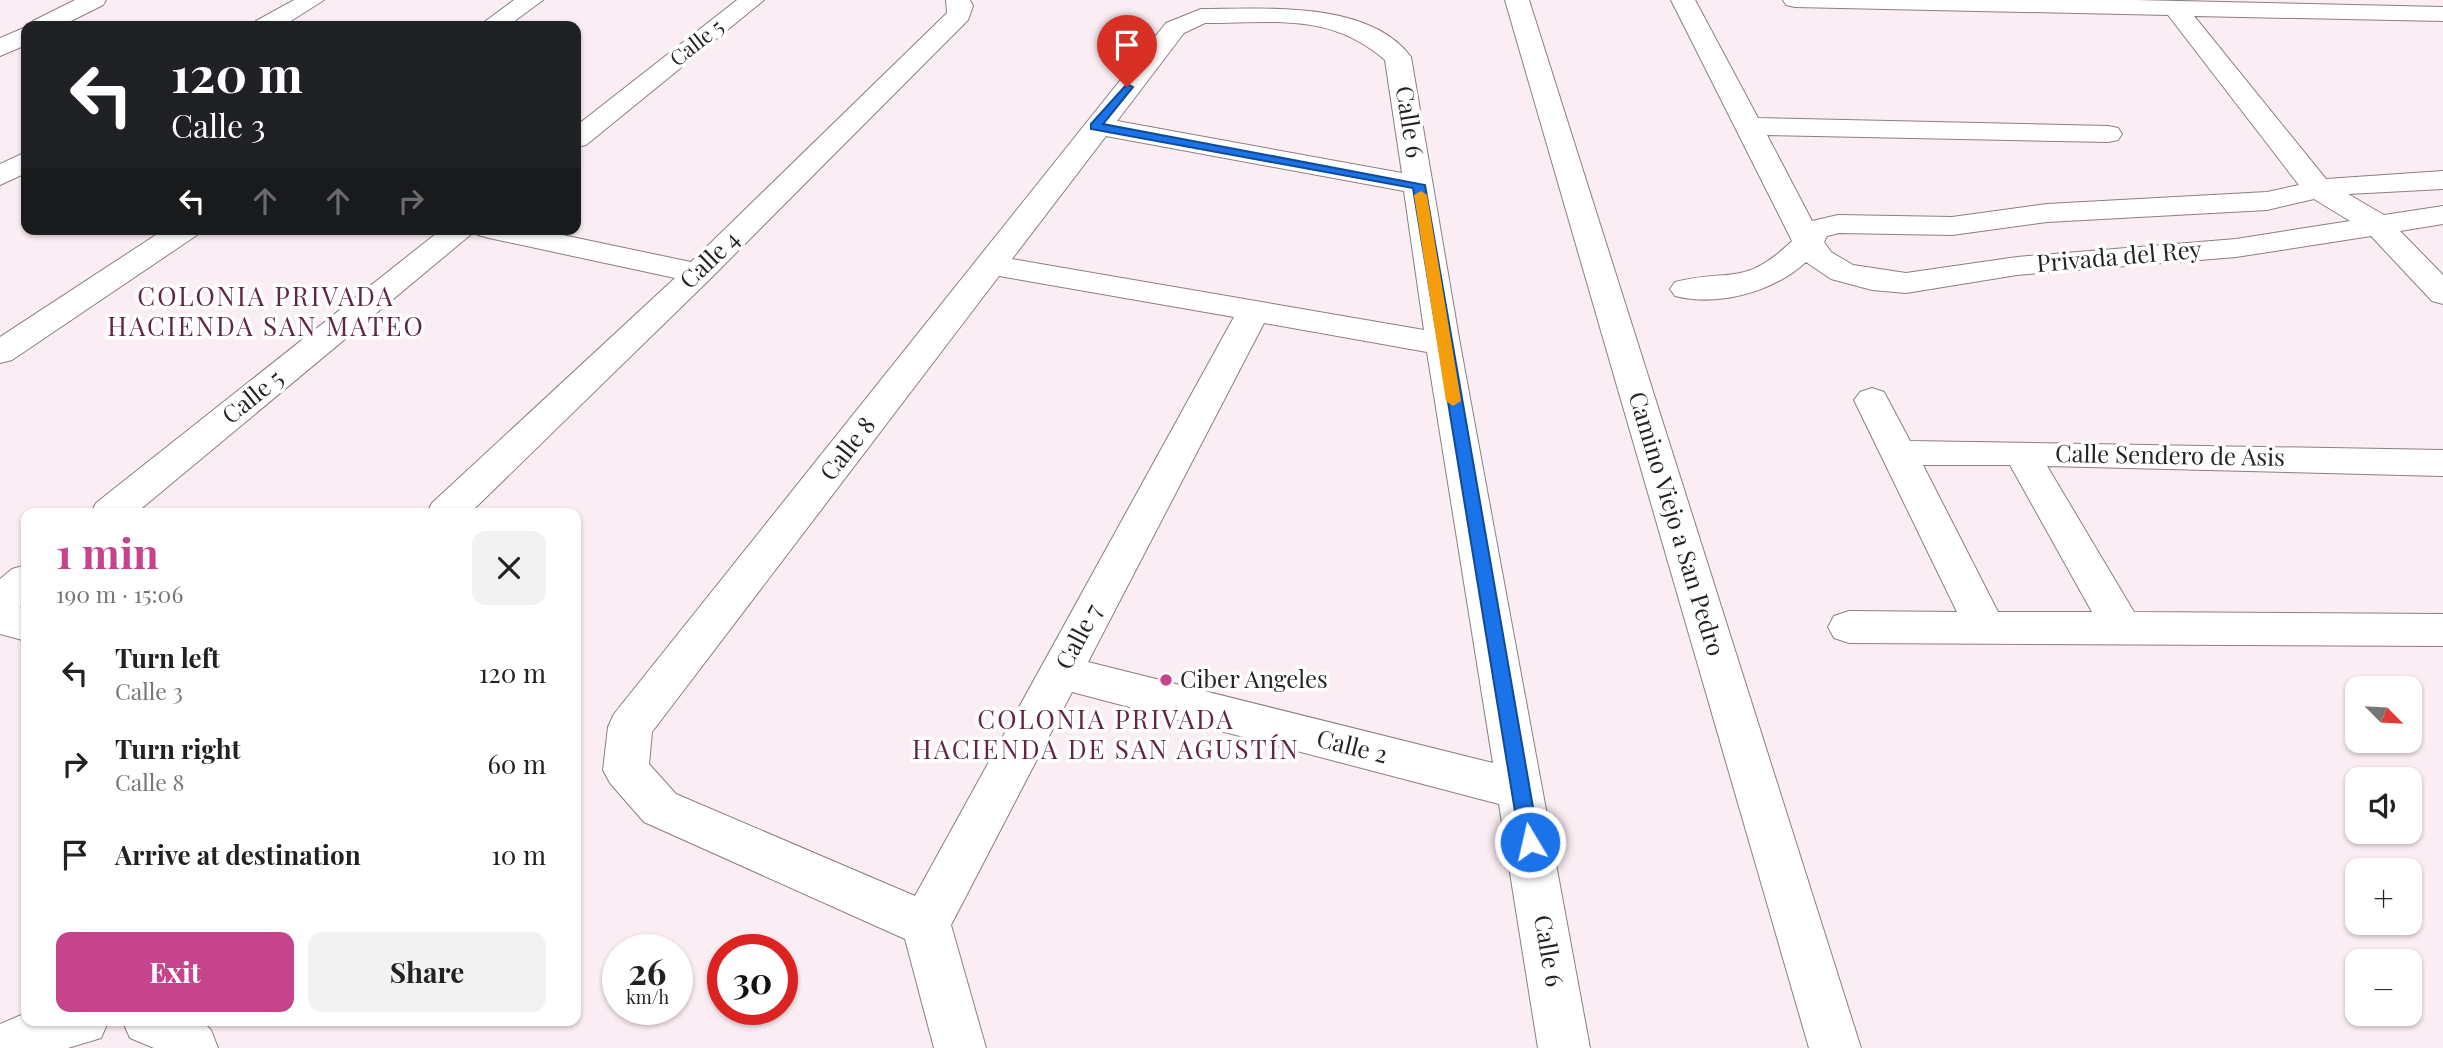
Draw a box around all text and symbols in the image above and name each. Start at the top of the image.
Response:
street label: Calle 5 [663,12,729,71]
pin [1097,15,1157,87]
icon: arrive [1108,26,1146,64]
text: 120 m [171,40,303,105]
icon: left [56,49,147,140]
street label: Calle 6 [1390,83,1432,160]
text: Calle 3 [171,103,266,146]
icon: left [173,182,211,220]
icon: ahead [246,182,284,220]
icon: ahead [319,182,357,220]
icon: right [392,182,430,220]
street label: Calle 4 [672,222,745,295]
street label: Privada del Rey [2035,232,2203,278]
district label: COLONIA PRIVADA HACIENDA SAN MATEO [107,278,425,343]
street label: Calle 5 [214,361,289,430]
street label: Camino Viejo a San Pedro [1622,387,1733,659]
street label: Calle 8 [811,409,881,486]
street label: Calle Sendero de Asis [2055,436,2285,472]
text: 1 min [56,524,159,580]
button: close [472,531,546,605]
text: 190 m · 15:06 [56,578,183,609]
street label: Calle 7 [1047,598,1108,674]
text: Turn left [115,640,220,675]
icon: left [56,654,94,692]
text: 120 m [479,655,546,690]
place label: Ciber Angeles [1180,662,1328,694]
marker: Ciber Angeles [1158,672,1174,688]
text: Calle 3 [115,675,183,706]
north arrow [2345,676,2422,752]
map controls [2345,676,2422,1026]
district label: COLONIA PRIVADA HACIENDA DE SAN AGUSTÍN [912,701,1300,766]
street label: Calle 2 [1314,721,1391,769]
text: Turn right [115,731,241,766]
icon: right [56,745,94,783]
text: 60 m [487,746,546,781]
text: Calle 8 [115,766,185,797]
button: sound [2345,767,2422,844]
position arrow [1493,805,1567,879]
icon: arrive [56,836,94,874]
text: Arrive at destination [115,837,361,872]
text: 10 m [491,837,546,872]
button: + [2345,858,2422,935]
street label: Calle 6 [1528,912,1572,989]
button: Exit [56,932,294,1012]
button: Share [308,932,546,1012]
speed limit sign: 30 [707,934,798,1025]
text: 26 [629,947,666,994]
button: − [2345,949,2422,1026]
text: km/h [626,985,669,1009]

